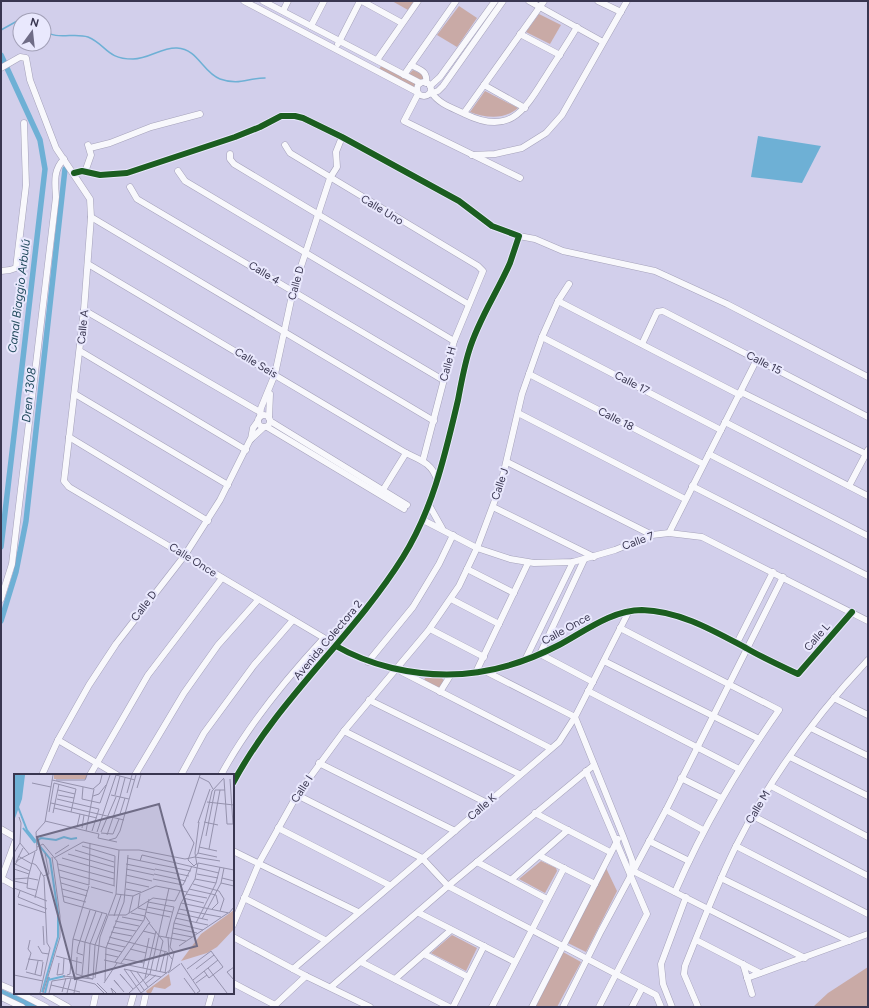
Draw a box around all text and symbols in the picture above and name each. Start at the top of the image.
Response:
north arrow [12,12,52,52]
text: N [29,15,40,30]
street label: Calle Uno [358,192,406,228]
water label: Canal Biaggio Arbulú [5,238,33,354]
street label: Calle 4 [246,259,282,287]
street label: Calle D [285,264,307,301]
street label: Calle A [75,309,91,345]
street label: Calle Seis [232,345,280,381]
street label: Calle H [437,345,459,383]
street label: Calle 15 [744,349,784,377]
water label: Dren 1308 [19,366,39,423]
street label: Calle 17 [612,369,652,397]
street label: Calle 18 [596,404,636,434]
street label: Calle J [489,466,511,502]
street label: Calle 7 [620,529,656,553]
street label: Calle Once [167,540,219,580]
street label: Calle D [128,588,160,624]
street label: Avenida Colectora 2 [291,598,365,682]
street label: Calle Once [539,610,593,648]
street label: Calle L [801,620,833,654]
street label: Calle I [288,773,316,805]
inset map [14,774,234,994]
street label: Calle M [743,788,773,826]
street label: Calle K [465,791,499,823]

